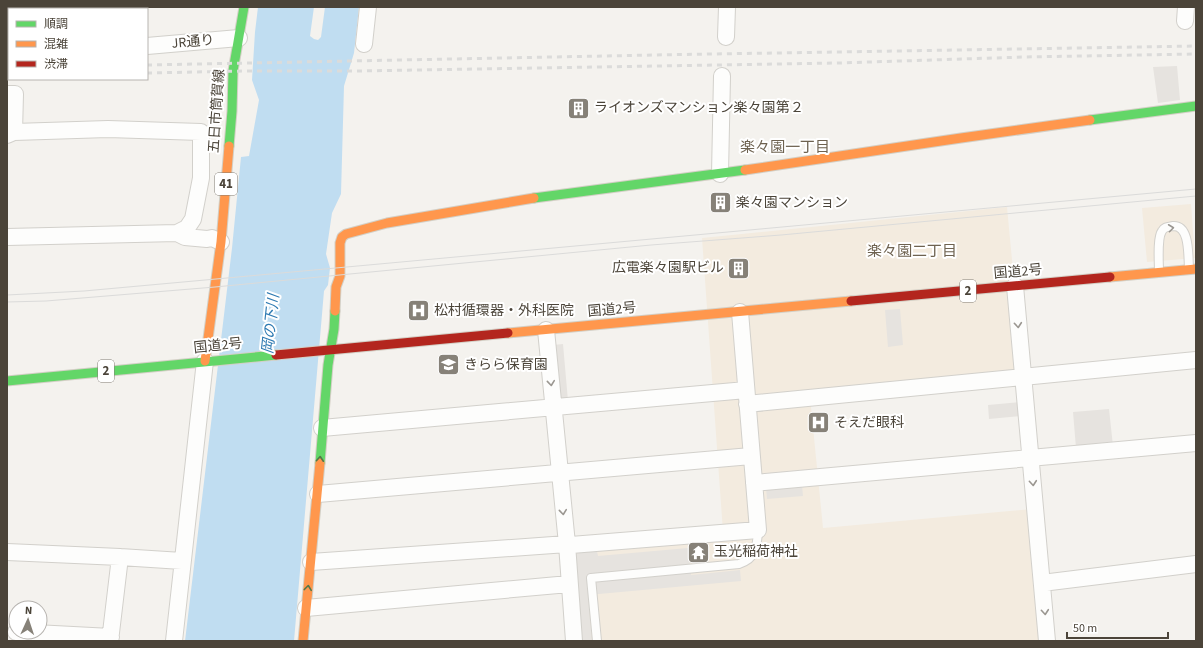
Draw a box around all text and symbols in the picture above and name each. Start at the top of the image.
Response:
legend [8,8,148,80]
text: 順調 [44,16,68,33]
street label: JR通り [171,30,215,54]
text: 混雑 [44,36,68,53]
text: 渋滞 [44,56,68,73]
street label: 五日市筒賀線 [204,68,230,154]
building icon: ライオンズマンション楽々園第２ [565,95,591,121]
place label: ライオンズマンション楽々園第２ [594,98,804,118]
district label: 楽々園一丁目 [740,137,830,158]
road number: 41 [215,173,237,195]
building icon: 楽々園マンション [707,190,733,216]
place label: 楽々園マンション [736,193,848,213]
one-way arrow [1168,223,1174,232]
district label: 楽々園二丁目 [867,241,957,262]
building icon: 広電楽々園駅ビル [726,255,752,281]
place label: 広電楽々園駅ビル [612,258,724,278]
street label: 国道2号 [993,260,1043,284]
road number: 2 [960,280,976,302]
water label: 岡の下川 [257,291,285,355]
hospital icon: 松村循環器・外科医院 [406,298,432,324]
street label: 国道2号 [587,298,637,322]
place label: 松村循環器・外科医院 [434,301,574,321]
one-way arrow [1013,322,1022,328]
street label: 国道2号 [193,333,243,359]
school or university icon: きらら保育園 [435,352,461,378]
place label: きらら保育園 [464,355,548,375]
road number: 2 [98,360,114,382]
one-way arrow [547,380,556,386]
hospital icon: そえだ眼科 [805,410,831,436]
place label: そえだ眼科 [834,413,904,433]
one-way arrow [316,456,325,462]
one-way arrow [1028,480,1037,486]
one-way arrow [559,509,568,515]
temple icon: 玉光稲荷神社 [685,539,711,565]
place label: 玉光稲荷神社 [714,542,798,562]
one-way arrow [303,585,312,591]
north arrow [8,600,48,640]
text: N [24,603,33,618]
one-way arrow [1040,609,1049,615]
scale bar [1067,614,1168,640]
text: 50 m [1073,620,1097,637]

